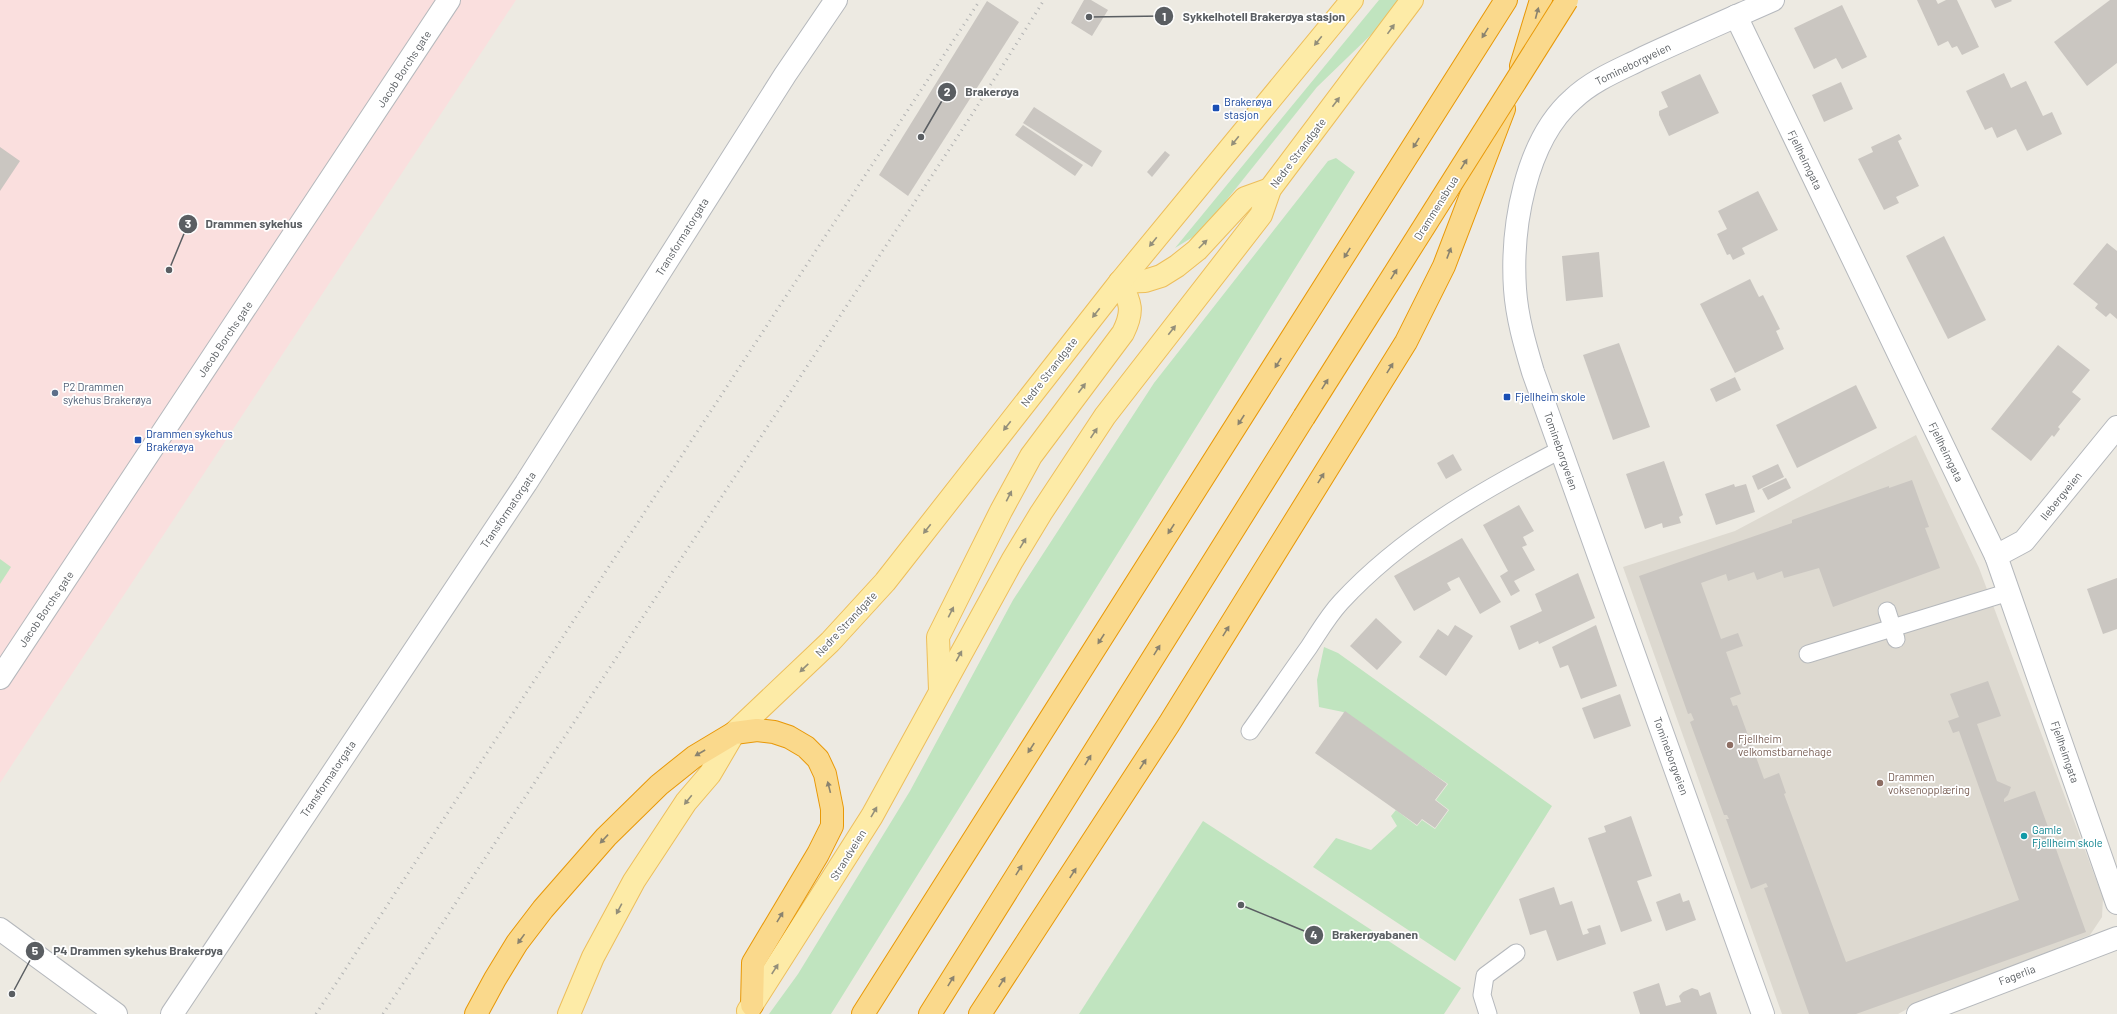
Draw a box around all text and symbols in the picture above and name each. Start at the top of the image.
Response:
callout: Sykkelhotell Brakerøya stasjon [1154,4,1353,28]
one-way arrow [1534,6,1540,18]
text: 1 [1162,9,1166,23]
text: Sykkelhotell Brakerøya stasjon [1183,9,1345,23]
one-way arrow [1386,24,1395,35]
one-way arrow [1482,27,1489,39]
street label: Jacob Borchs gate [374,28,433,110]
one-way arrow [1314,36,1322,46]
street label: Tomineborgveien [1593,40,1673,87]
callout: Brakerøya [937,80,1027,104]
text: 2 [944,84,951,98]
text: Brakerøya [965,84,1019,98]
place label: Brakerøya stasjon [1224,95,1272,121]
one-way arrow [1332,97,1340,108]
marker: Brakerøya stasjon [1211,103,1221,113]
street label: Nedre Strandgate [1267,115,1328,190]
street label: Fjellheimgata [1785,128,1825,192]
one-way arrow [1231,136,1240,147]
one-way arrow [1412,138,1420,148]
one-way arrow [1460,158,1467,170]
street label: Drammensbrua [1411,173,1460,242]
street label: Transformatorgata [652,195,711,278]
callout: Drammen sykehus [178,212,311,236]
text: 3 [185,216,191,230]
text: Drammen sykehus [206,216,302,230]
one-way arrow [1149,237,1157,247]
one-way arrow [1198,239,1208,249]
one-way arrow [1446,246,1452,258]
one-way arrow [1343,248,1351,258]
one-way arrow [1390,269,1398,279]
street label: Jacob Borchs gate [194,298,255,379]
one-way arrow [1091,307,1100,318]
one-way arrow [1168,324,1176,335]
street label: Nedre Strandgate [1018,334,1080,409]
one-way arrow [1274,357,1281,369]
one-way arrow [1386,363,1394,373]
one-way arrow [1321,378,1328,390]
place label: P2 Drammen sykehus Brakerøya [63,380,151,406]
one-way arrow [1077,383,1086,394]
marker: P2 Drammen sykehus Brakerøya [50,388,60,398]
place label: Fjellheim skole [1515,390,1586,403]
marker: Fjellheim skole [1502,392,1512,402]
street label: Tomineborgveien [1542,410,1581,492]
one-way arrow [1238,414,1245,426]
street label: Fjellheimgata [1926,420,1966,484]
one-way arrow [1002,421,1011,432]
place label: Drammen sykehus Brakerøya [146,427,233,453]
one-way arrow [1090,428,1098,438]
marker: Drammen sykehus Brakerøya [133,435,143,445]
street label: Transformatorgata [477,469,538,550]
street label: Ilebergveien [2037,469,2084,522]
one-way arrow [1317,472,1324,484]
one-way arrow [1006,490,1012,501]
one-way arrow [922,523,931,534]
one-way arrow [1167,524,1175,535]
one-way arrow [1020,537,1027,549]
street label: Jacob Borchs gate [15,568,76,649]
street label: Nedre Strandgate [812,588,879,659]
one-way arrow [947,606,954,618]
one-way arrow [1222,626,1230,636]
one-way arrow [1097,634,1105,644]
one-way arrow [1153,645,1161,655]
one-way arrow [956,650,963,662]
one-way arrow [799,663,809,673]
street label: Tomineborgveien [1651,715,1692,797]
street label: Fjellheimgata [2049,719,2082,784]
place label: Fjellheim velkomstbarnehage [1738,732,1832,758]
street label: Transformatorgata [297,738,358,819]
marker: Fjellheim velkomstbarnehage [1725,740,1735,750]
one-way arrow [1027,743,1035,754]
one-way arrow [694,749,706,756]
one-way arrow [1084,755,1092,765]
one-way arrow [1140,758,1147,770]
place label: Drammen voksenopplæring [1888,770,1970,796]
marker: Drammen voksenopplæring [1875,778,1885,788]
one-way arrow [825,781,831,793]
one-way arrow [684,794,693,805]
one-way arrow [871,806,878,818]
place label: Gamle Fjellheim skole [2032,823,2103,849]
street label: Strandveien [827,827,868,883]
marker: Gamle Fjellheim skole [2019,831,2029,841]
one-way arrow [599,834,609,844]
one-way arrow [1015,865,1023,875]
one-way arrow [1069,868,1077,878]
one-way arrow [616,903,622,915]
one-way arrow [776,912,784,922]
callout: Brakerøyabanen [1304,923,1426,947]
text: 4 [1310,927,1318,941]
text: Brakerøyabanen [1332,927,1418,941]
one-way arrow [517,934,525,944]
callout: P4 Drammen sykehus Brakerøya [25,939,231,963]
text: 5 [32,943,39,957]
text: P4 Drammen sykehus Brakerøya [53,943,223,957]
street label: Fagerlia [1997,962,2037,987]
one-way arrow [771,963,778,975]
one-way arrow [947,975,954,987]
one-way arrow [998,977,1006,987]

